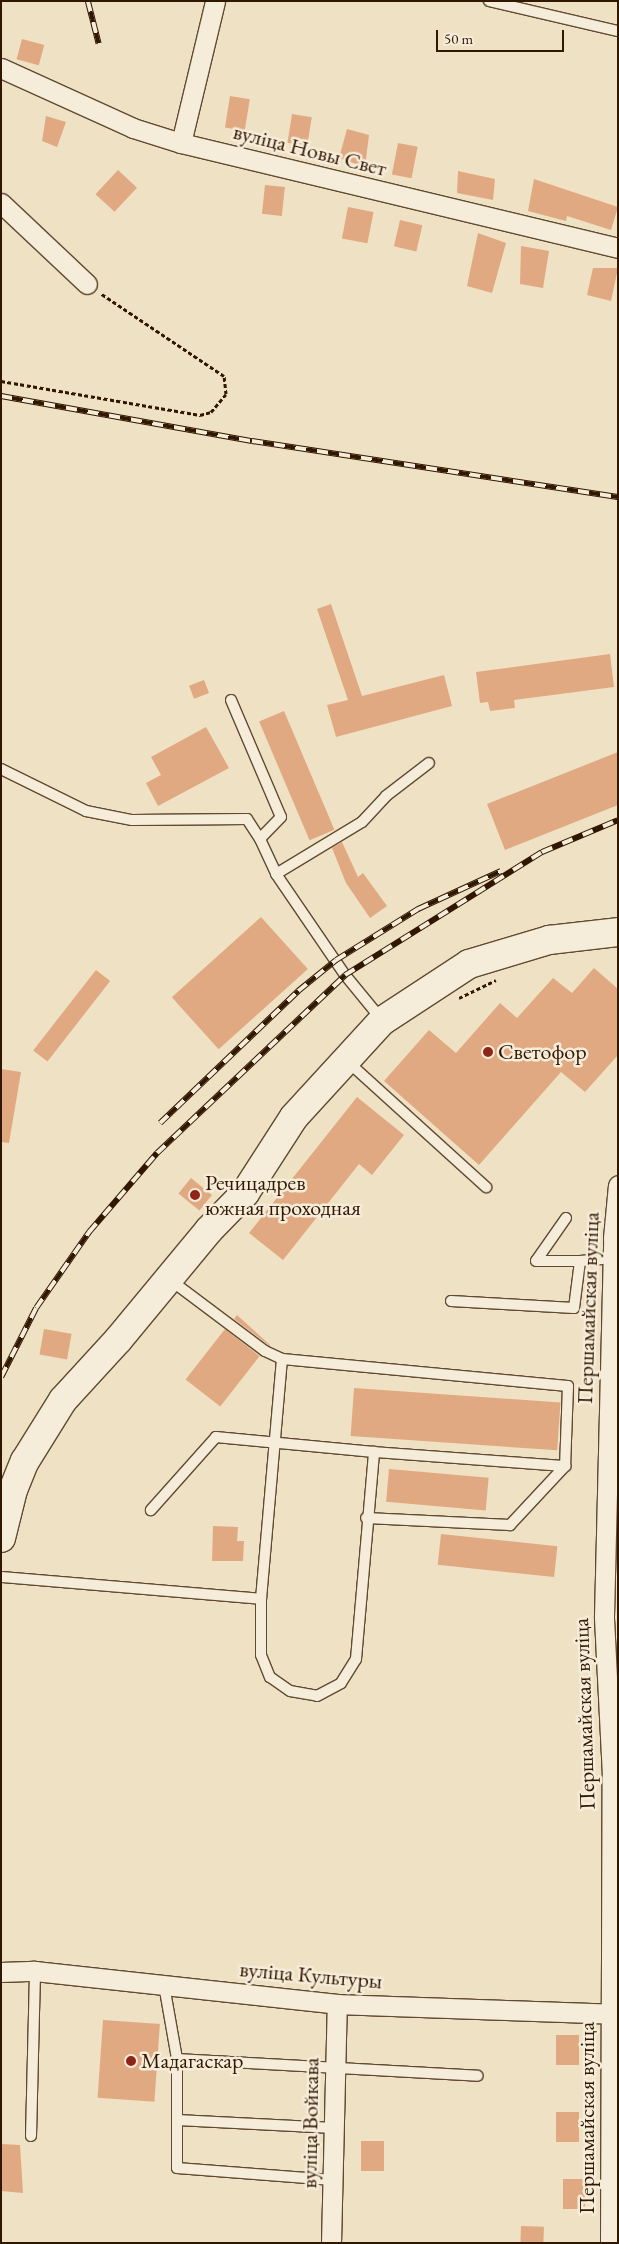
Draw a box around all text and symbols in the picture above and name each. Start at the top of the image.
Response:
scale bar [439,20,566,52]
text: 50 m [444,29,473,48]
street label: вуліца Новы Свет [231,118,389,182]
place label: Светофор [498,1039,587,1065]
marker: Светофор [482,1046,494,1058]
place label: Речицадрев южная проходная [205,1169,361,1220]
marker: Речицадрев южная проходная [189,1189,201,1201]
street label: Першамайская вуліца [571,1211,605,1405]
street label: Першамайская вуліца [567,1617,601,1811]
street label: вуліца Культуры [238,1956,384,1994]
street label: Першамайская вуліца [574,2022,600,2214]
place label: Мадагаскар [141,2048,244,2074]
marker: Мадагаскар [125,2055,137,2067]
street label: вуліца Войкава [296,2057,324,2189]

